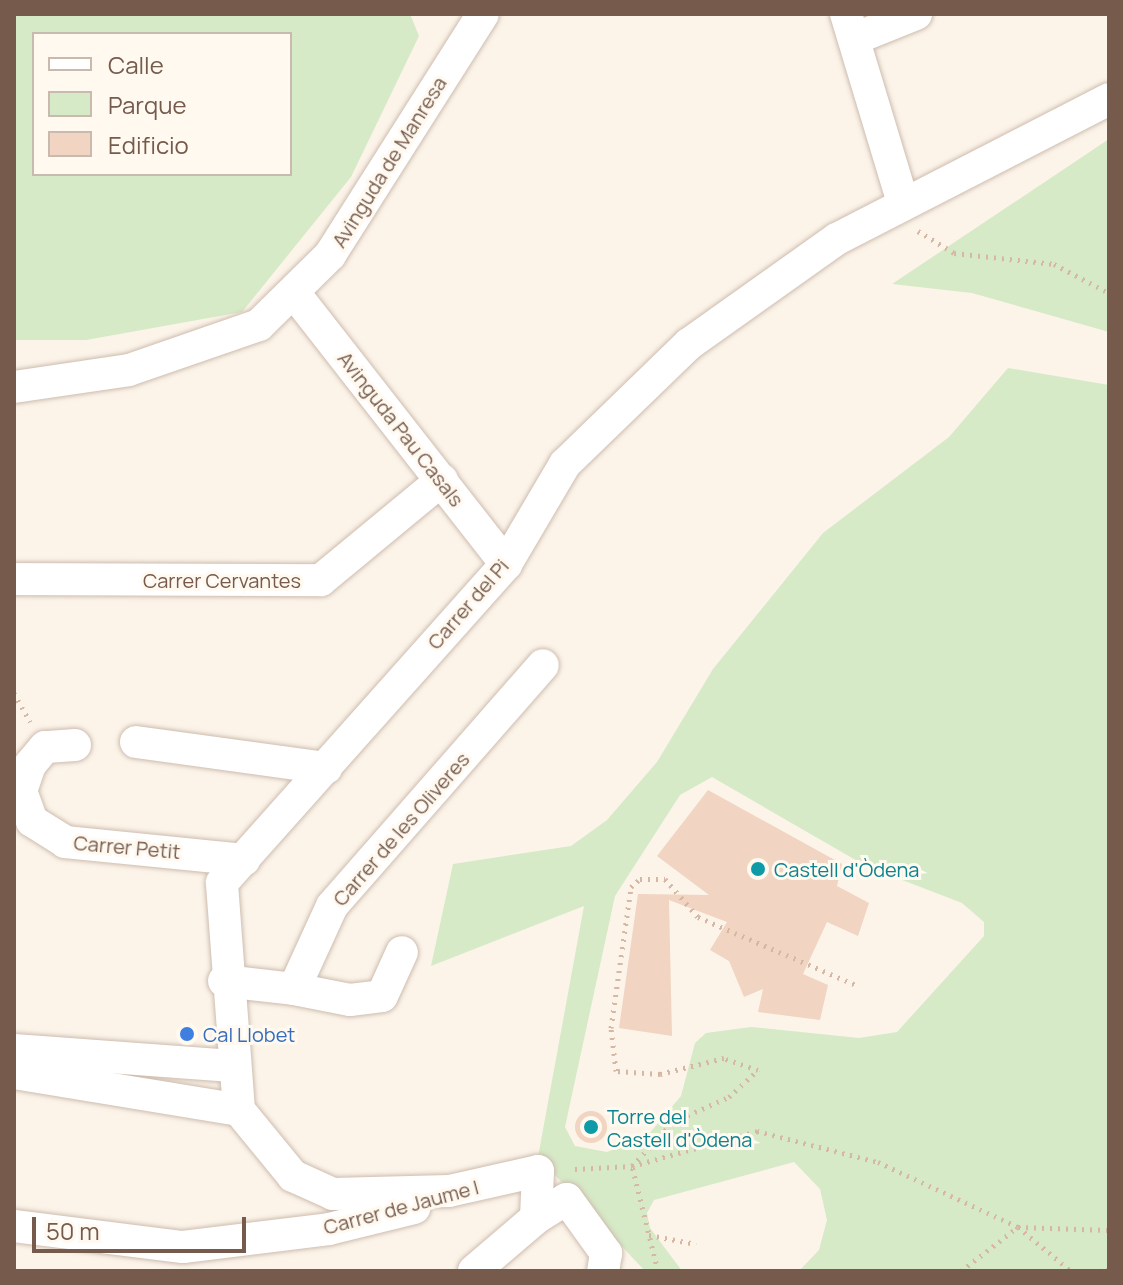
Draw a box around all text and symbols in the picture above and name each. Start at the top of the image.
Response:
legend [32,32,292,176]
text: Calle [108,48,164,81]
street label: Avinguda de Manresa [327,72,451,252]
text: Parque [108,88,186,121]
text: Edificio [108,128,189,161]
street label: Avinguda Pau Casals [333,347,469,511]
street label: Carrer del Pi [422,554,514,654]
street label: Carrer Cervantes [143,568,301,592]
street label: Carrer de les Oliveres [328,747,474,911]
street label: Carrer Petit [73,830,181,864]
place label: Castell d'Òdena [774,857,919,881]
marker: Castell d'Òdena [749,860,767,878]
place label: Cal Llobet [203,1022,295,1046]
marker: Cal Llobet [178,1025,196,1043]
place label: Torre del Castell d'Òdena [607,1104,752,1151]
marker: Torre del Castell d'Òdena [582,1118,600,1136]
street label: Carrer de Jaume I [321,1175,481,1239]
scale bar [36,1201,250,1251]
text: 50 m [46,1214,100,1247]

